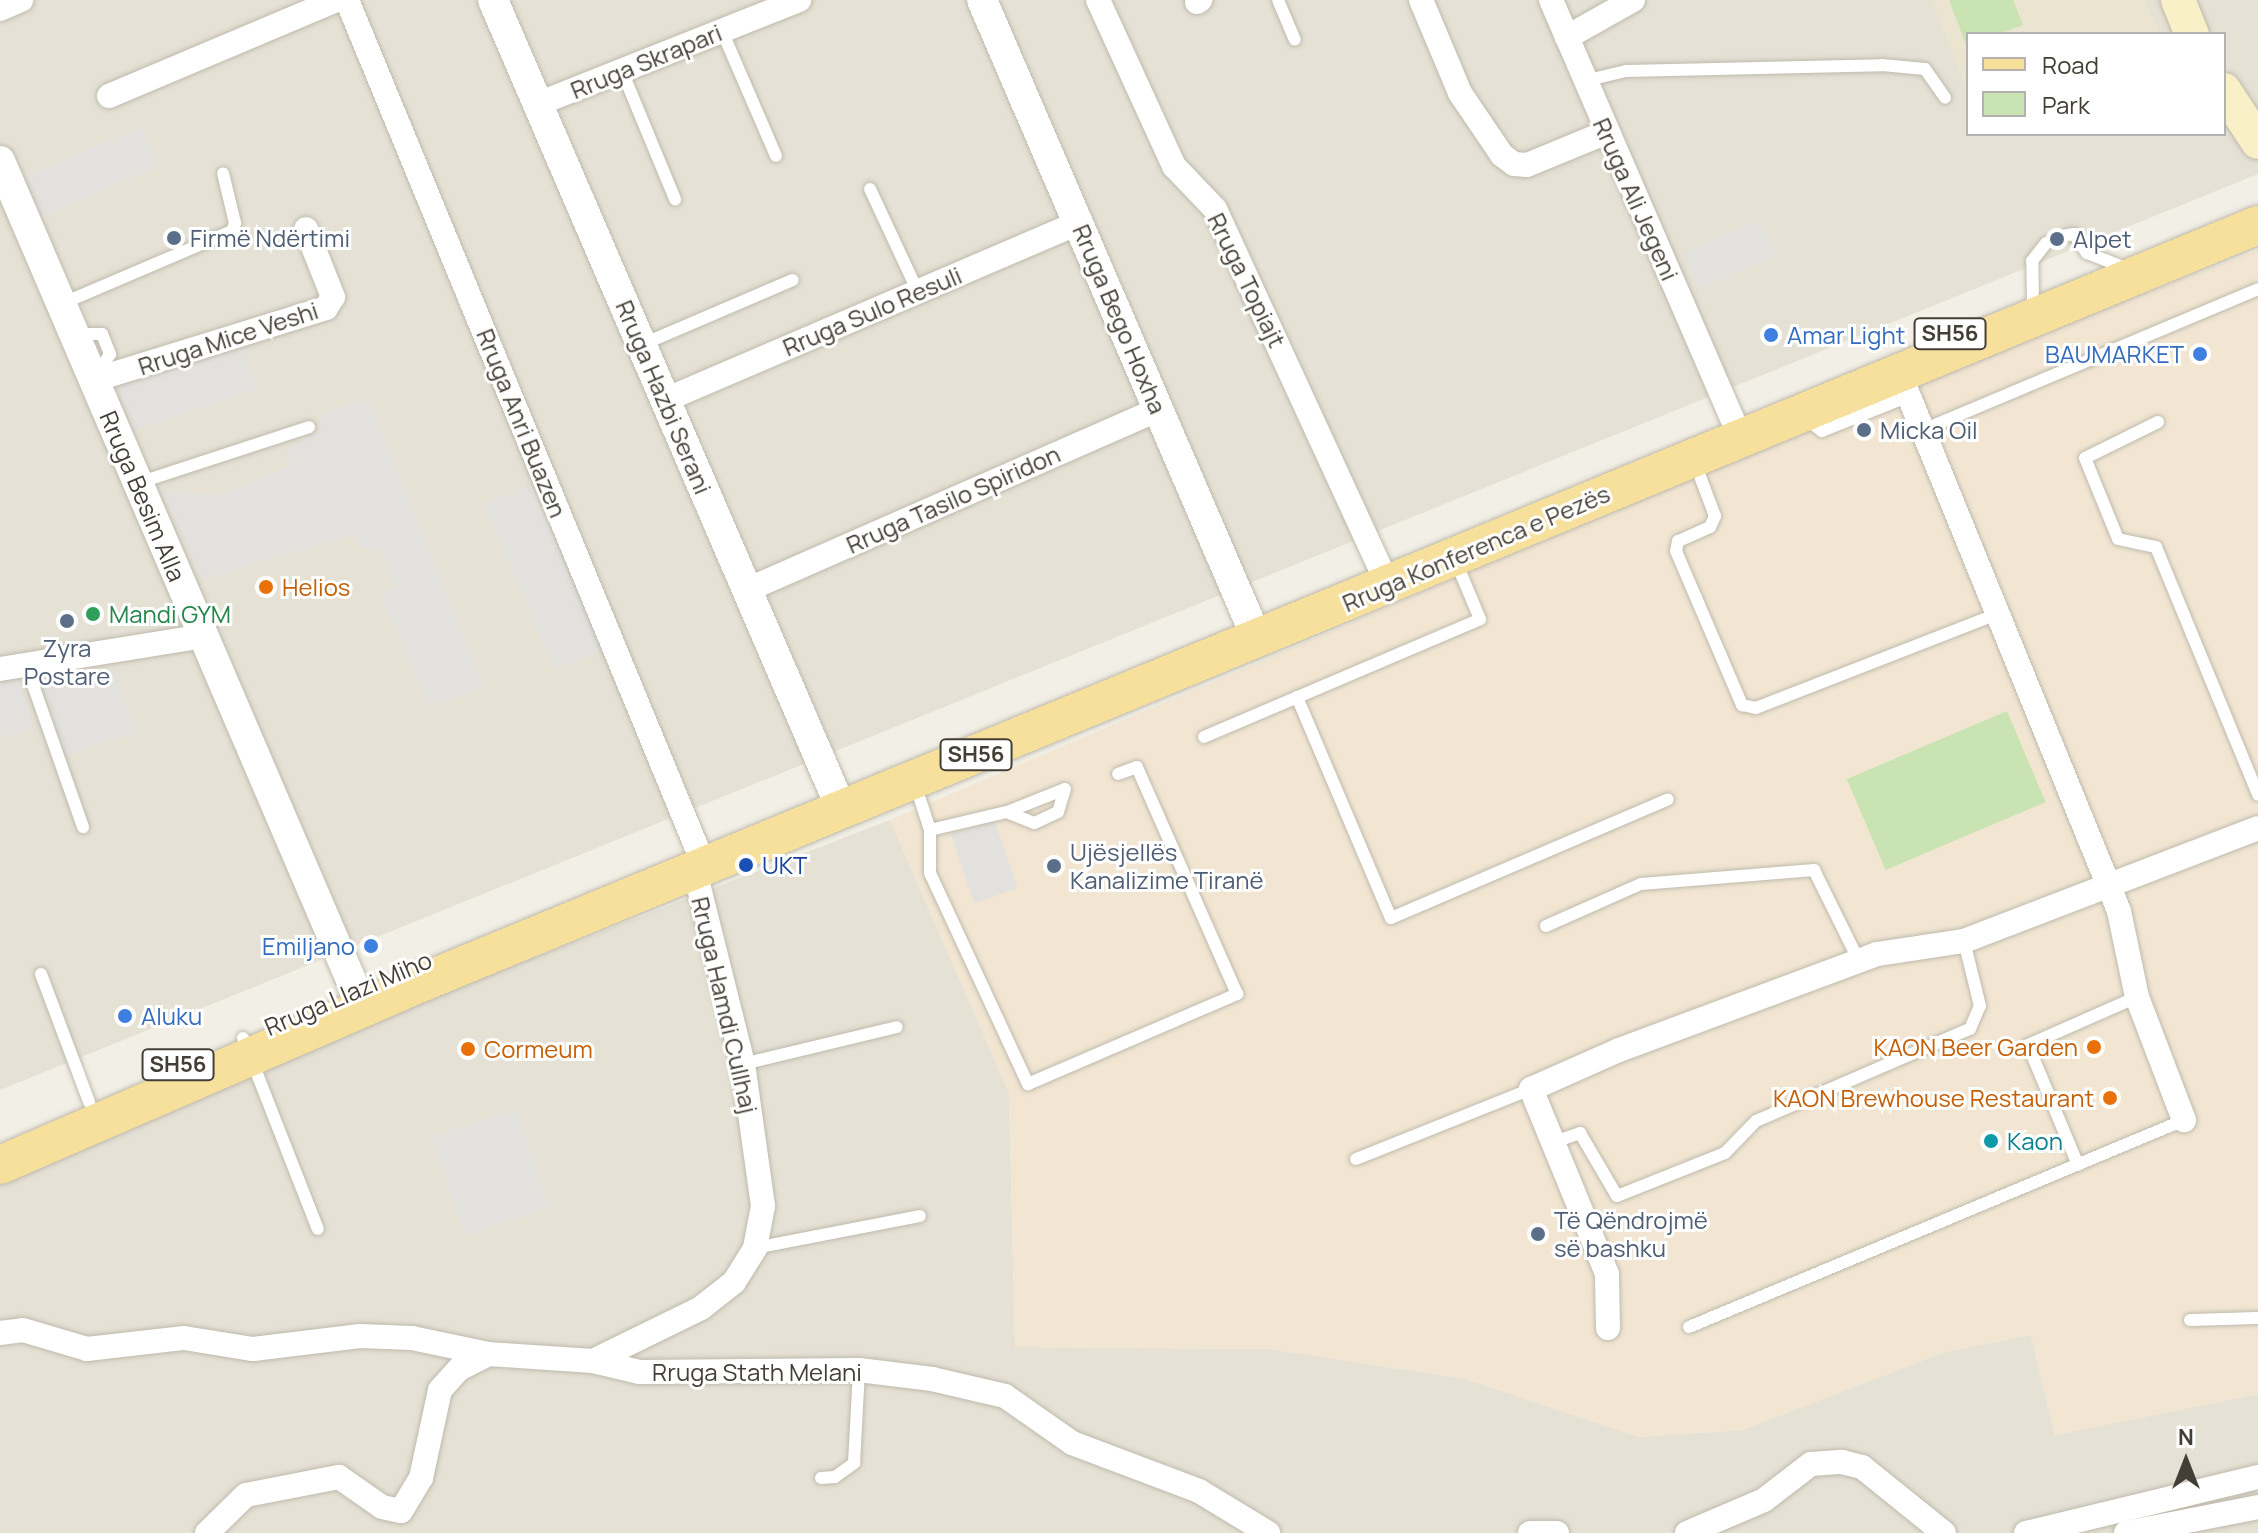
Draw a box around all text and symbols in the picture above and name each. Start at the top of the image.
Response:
street label: Rruga Skrapari [566,18,726,104]
legend [1966,32,2226,136]
text: Road [2042,48,2099,81]
text: Park [2042,88,2090,121]
street label: Rruga Ali Jegeni [1587,113,1685,285]
street label: Rruga Topiajt [1202,208,1292,352]
street label: Rruga Bego Hoxha [1067,220,1173,418]
place label: Firmë Ndërtimi [190,224,350,252]
place label: Alpet [2073,225,2132,253]
marker: Firmë Ndërtimi [165,229,183,247]
marker: Alpet [2048,230,2066,248]
street label: Rruga Sulo Resuli [778,260,966,362]
street label: Rruga Mice Veshi [134,295,322,381]
street label: Rruga Hazbi Serani [610,296,718,498]
road number: SH56 [1912,316,1988,352]
place label: Amar Light [1787,321,1905,349]
street label: Rruga Anri Buazen [471,324,573,522]
marker: Amar Light [1762,326,1780,344]
place label: BAUMARKET [2045,340,2184,368]
marker: BAUMARKET [2191,345,2209,363]
street label: Rruga Besim Alla [94,407,192,585]
place label: Micka Oil [1880,416,1978,444]
marker: Micka Oil [1855,421,1873,439]
street label: Rruga Tasilo Spiridon [842,439,1064,559]
street label: Rruga Konferenca e Pezës [1338,479,1614,617]
place label: Helios [282,573,350,601]
marker: Helios [257,578,275,596]
place label: Mandi GYM [109,600,231,628]
marker: Mandi GYM [84,605,102,623]
marker: Zyra Postare [58,612,76,630]
place label: Zyra Postare [24,634,110,690]
road number: SH56 [938,737,1014,773]
place label: Ujësjellës Kanalizime Tiranë [1070,838,1263,894]
place label: UKT [762,851,807,879]
marker: UKT [737,856,755,874]
marker: Ujësjellës Kanalizime Tiranë [1045,857,1063,875]
street label: Rruga Hamdi Cullhaj [686,894,764,1116]
place label: Emiljano [262,932,355,960]
marker: Emiljano [362,937,380,955]
street label: Rruga Llazi Miho [260,945,436,1041]
place label: Aluku [141,1002,202,1030]
marker: Aluku [116,1007,134,1025]
place label: KAON Beer Garden [1873,1033,2078,1061]
place label: Cormeum [484,1035,593,1063]
marker: KAON Beer Garden [2085,1038,2103,1056]
marker: Cormeum [459,1040,477,1058]
road number: SH56 [140,1047,216,1083]
place label: KAON Brewhouse Restaurant [1773,1084,2094,1112]
marker: KAON Brewhouse Restaurant [2101,1089,2119,1107]
place label: Kaon [2007,1127,2063,1155]
marker: Kaon [1982,1132,2000,1150]
place label: Të Qëndrojmë së bashku [1554,1206,1708,1262]
marker: Të Qëndrojmë së bashku [1529,1225,1547,1243]
street label: Rruga Stath Melani [652,1358,862,1386]
north arrow [2146,1421,2226,1501]
text: N [2178,1422,2194,1452]

